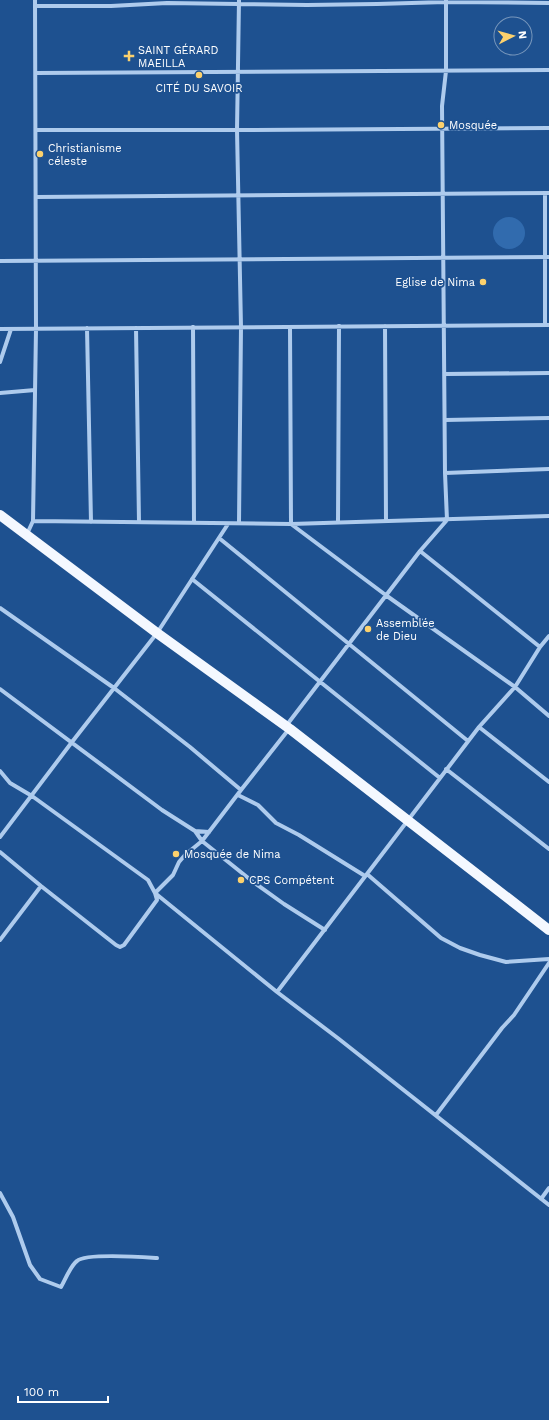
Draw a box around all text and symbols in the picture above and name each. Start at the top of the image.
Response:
north arrow [493,16,533,56]
text: N [516,30,529,40]
place label: SAINT GÉRARD MAEILLA [138,43,219,70]
marker: SAINT GÉRARD MAEILLA [123,50,135,62]
marker: CITÉ DU SAVOIR [194,70,204,80]
place label: CITÉ DU SAVOIR [156,81,243,95]
place label: Mosquée [449,119,497,132]
marker: Mosquée [436,120,446,130]
place label: Christianisme céleste [48,142,122,168]
marker: Christianisme céleste [35,149,45,159]
place label: Eglise de Nima [395,276,475,289]
marker: Eglise de Nima [478,277,488,287]
place label: Assemblée de Dieu [376,617,435,643]
marker: Assemblée de Dieu [363,624,373,634]
place label: Mosquée de Nima [184,848,281,861]
marker: Mosquée de Nima [171,849,181,859]
place label: CPS Compétent [249,874,334,887]
marker: CPS Compétent [236,875,246,885]
scale bar [18,1378,108,1404]
text: 100 m [24,1385,59,1399]

